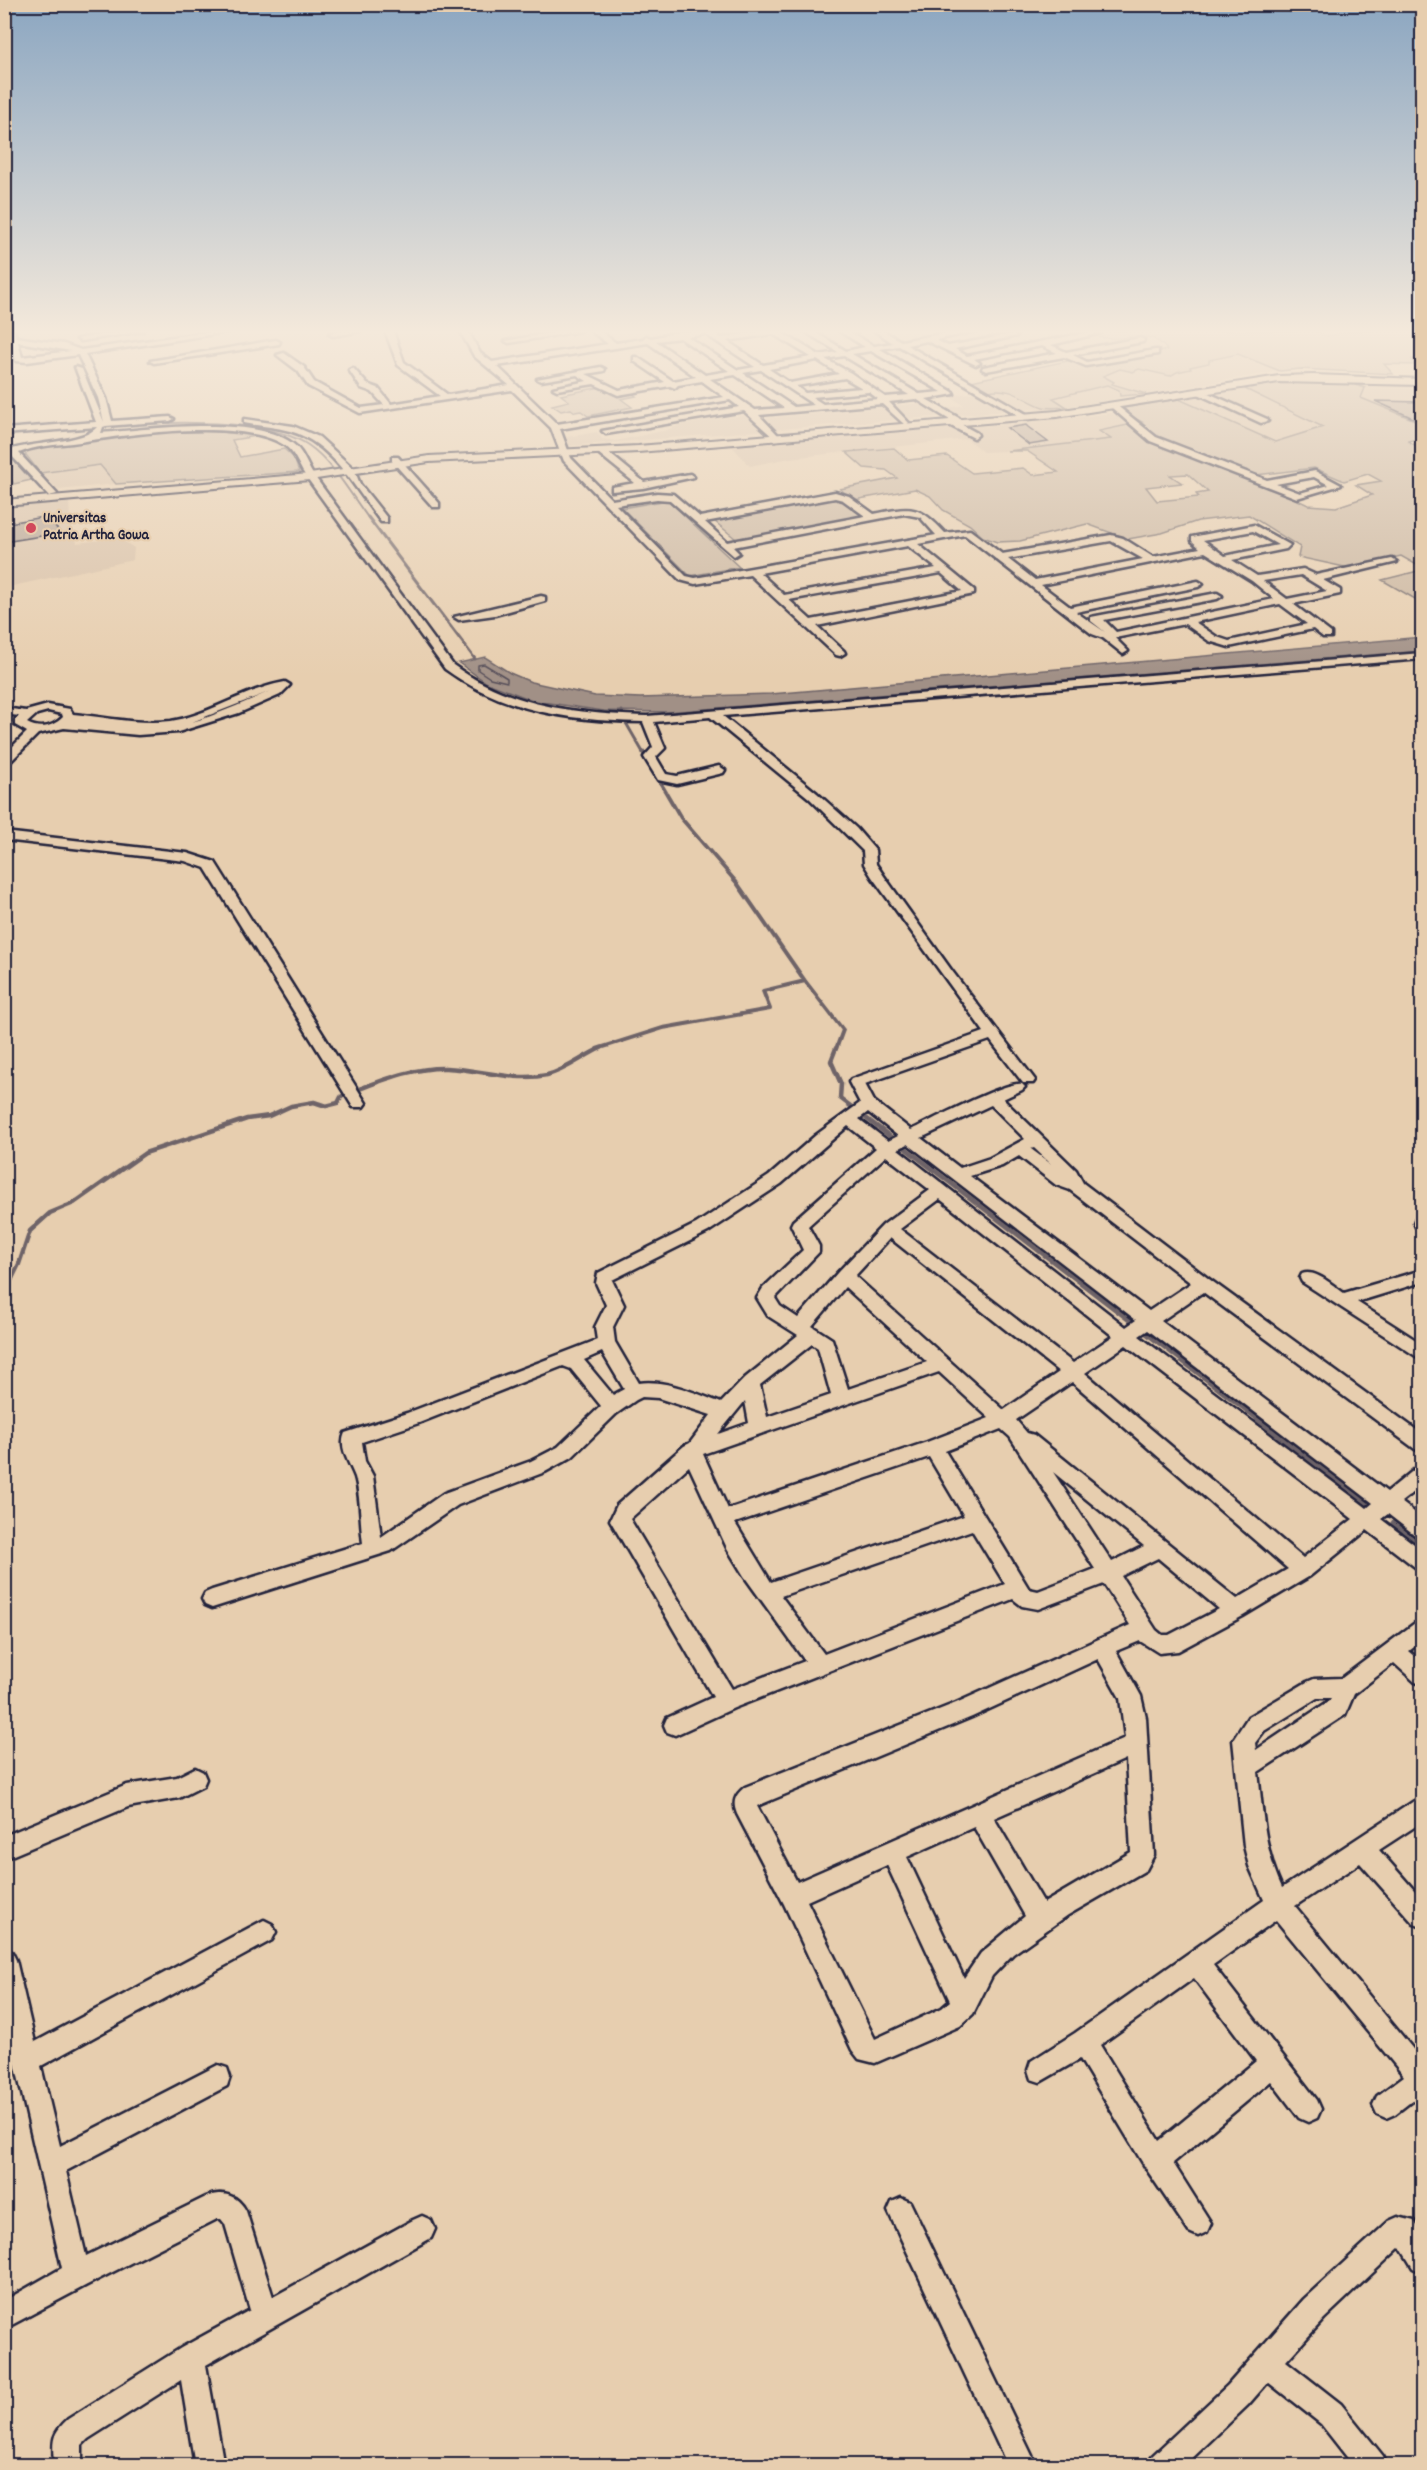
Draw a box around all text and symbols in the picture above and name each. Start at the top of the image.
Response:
place label: Universitas Patria Artha Gowa [43,508,150,547]
marker: Universitas Patria Artha Gowa [24,521,38,535]

